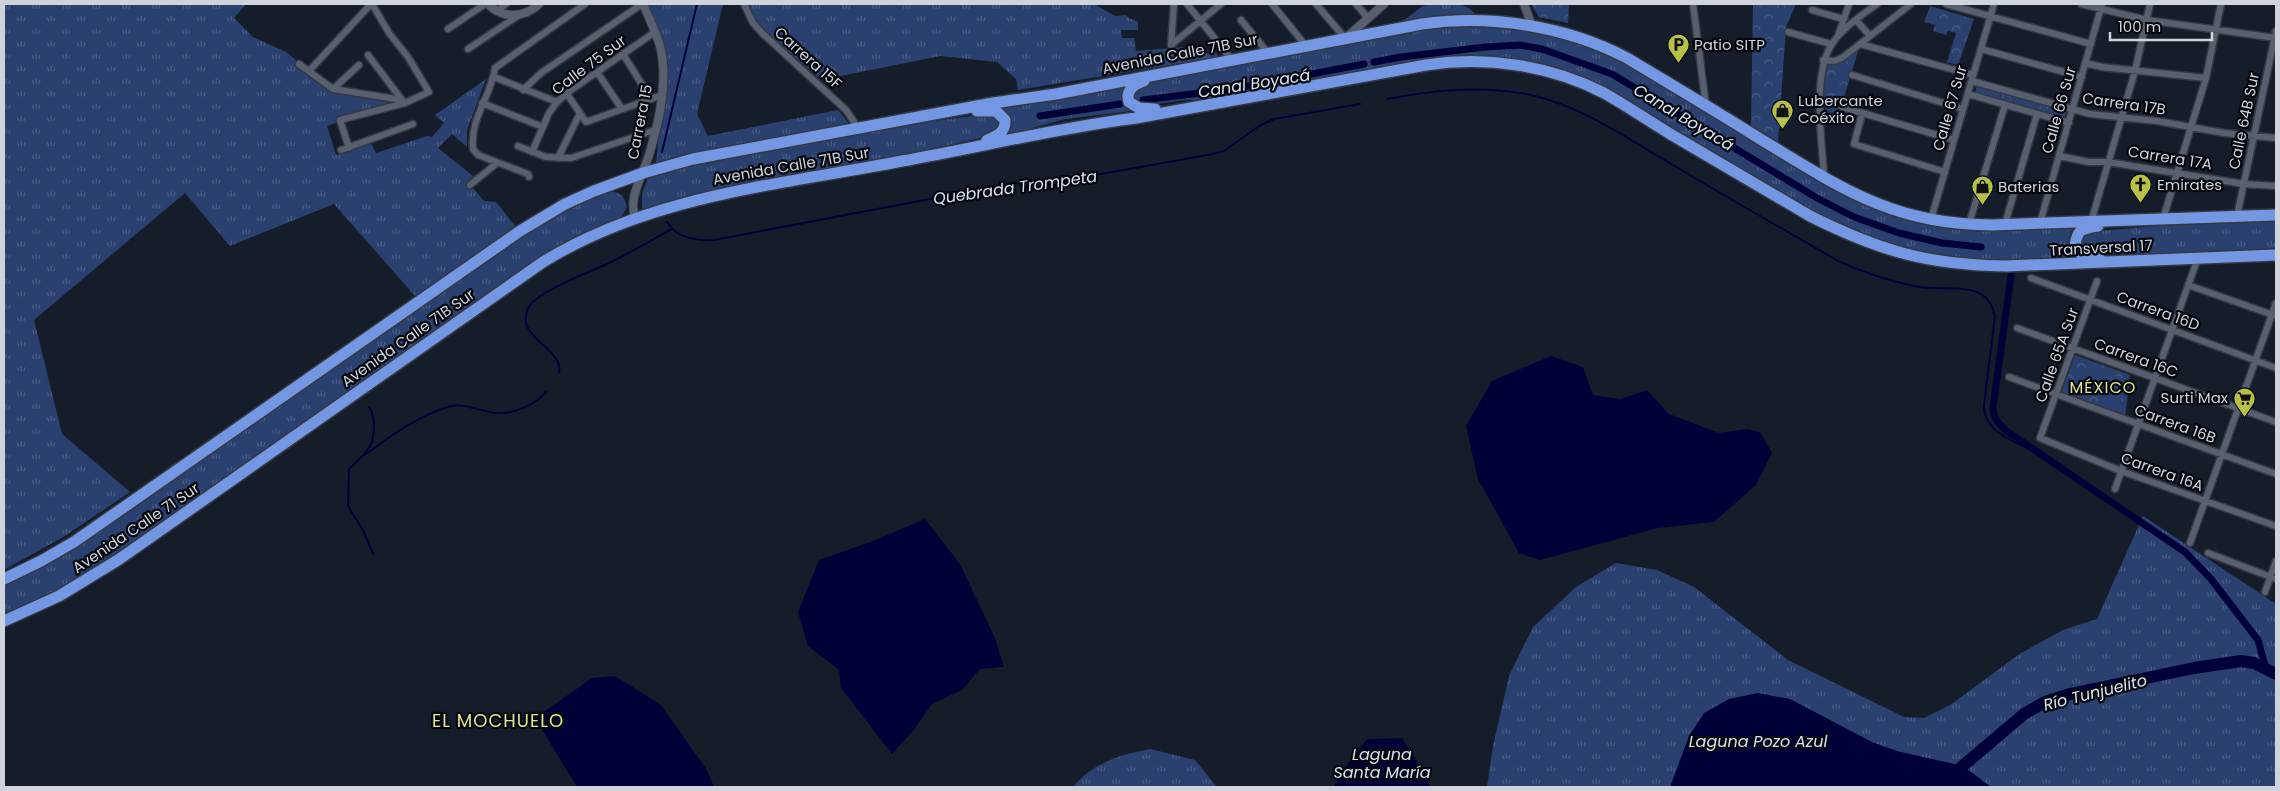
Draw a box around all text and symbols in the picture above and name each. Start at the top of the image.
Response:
scale bar [2110,10,2212,42]
text: 100 m [2118,16,2161,37]
street label: Carrera 15F [770,22,847,94]
street label: Avenida Calle 71B Sur [1100,28,1260,79]
street label: Calle 75 Sur [547,29,630,99]
parking icon: Patio SITP [1666,33,1690,64]
place label: Patio SITP [1694,34,1765,55]
street label: Calle 67 Sur [1927,62,1972,153]
water label: Canal Boyacá [1196,63,1312,104]
street label: Calle 66 Sur [2036,64,2081,156]
street label: Calle 64B Sur [2223,70,2264,171]
water label: Canal Boyacá [1629,78,1738,157]
street label: Carrera 15 [622,83,657,161]
street label: Carrera 17B [2081,87,2167,120]
place label: Lubercante Coéxito [1798,90,1883,128]
shop icon: Lubercante Coéxito [1770,98,1794,129]
street label: Carrera 17A [2126,140,2214,175]
street label: Avenida Calle 71B Sur [711,141,871,190]
water label: Quebrada Trompeta [932,165,1099,210]
church icon: Emirates [2129,173,2153,204]
place label: Emirates [2157,174,2222,195]
shop icon: Baterias [1970,175,1994,206]
place label: Baterias [1998,176,2060,197]
street label: Transversal 17 [2049,234,2153,261]
street label: Avenida Calle 71B Sur [337,283,479,392]
street label: Carrera 16D [2114,286,2203,335]
street label: Calle 65A Sur [2030,304,2084,405]
street label: Carrera 16C [2091,333,2181,382]
district label: MÉXICO [2070,376,2136,399]
supermarket icon: Surti Max [2232,386,2256,417]
place label: Surti Max [2161,387,2228,408]
street label: Carrera 16B [2131,399,2219,448]
street label: Carrera 16A [2118,447,2206,496]
street label: Avenida Calle 71 Sur [68,477,204,578]
water label: Río Tunjuelito [2041,669,2149,716]
district label: EL MOCHUELO [432,708,564,733]
water label: Laguna Pozo Azul [1689,730,1827,753]
water label: Laguna Santa María [1333,743,1431,784]

